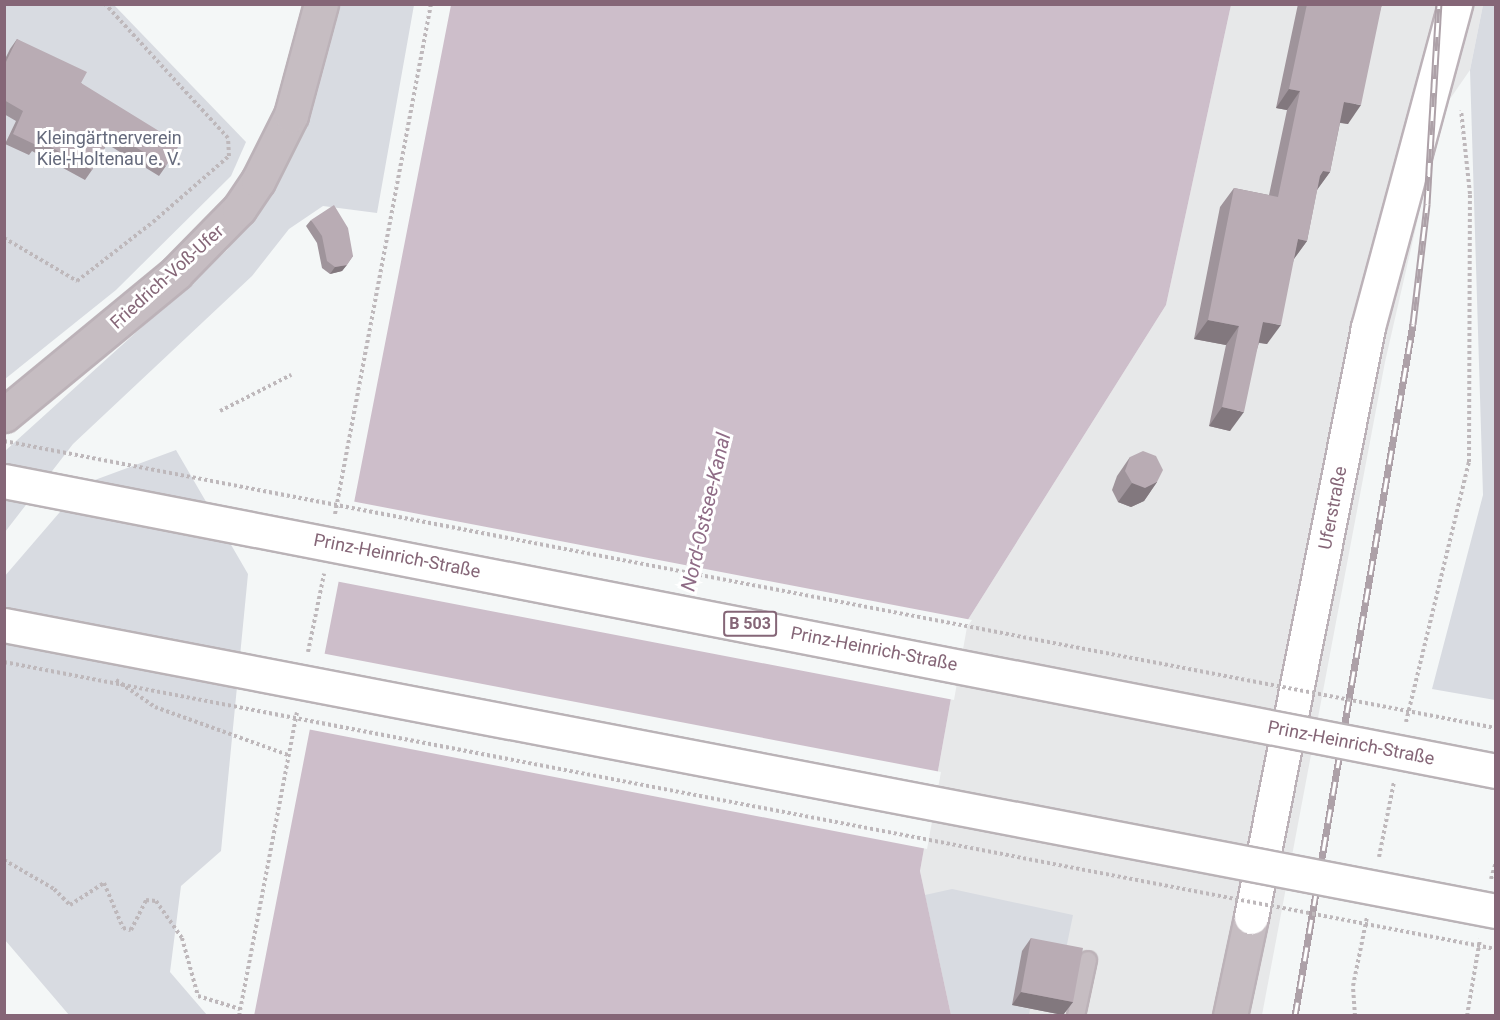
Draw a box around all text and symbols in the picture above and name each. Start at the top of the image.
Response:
park label: Kleingärtnerverein Kiel-Holtenau e. V. [36,128,182,170]
street label: Friedrich-Voß-Ufer [106,220,228,334]
water label: Nord-Ostsee-Kanal [676,430,736,594]
street label: Uferstraße [1314,465,1352,551]
street label: Prinz-Heinrich-Straße [312,529,482,583]
road number: B 503 [723,611,777,637]
street label: Prinz-Heinrich-Straße [789,622,959,676]
street label: Prinz-Heinrich-Straße [1266,716,1436,770]

